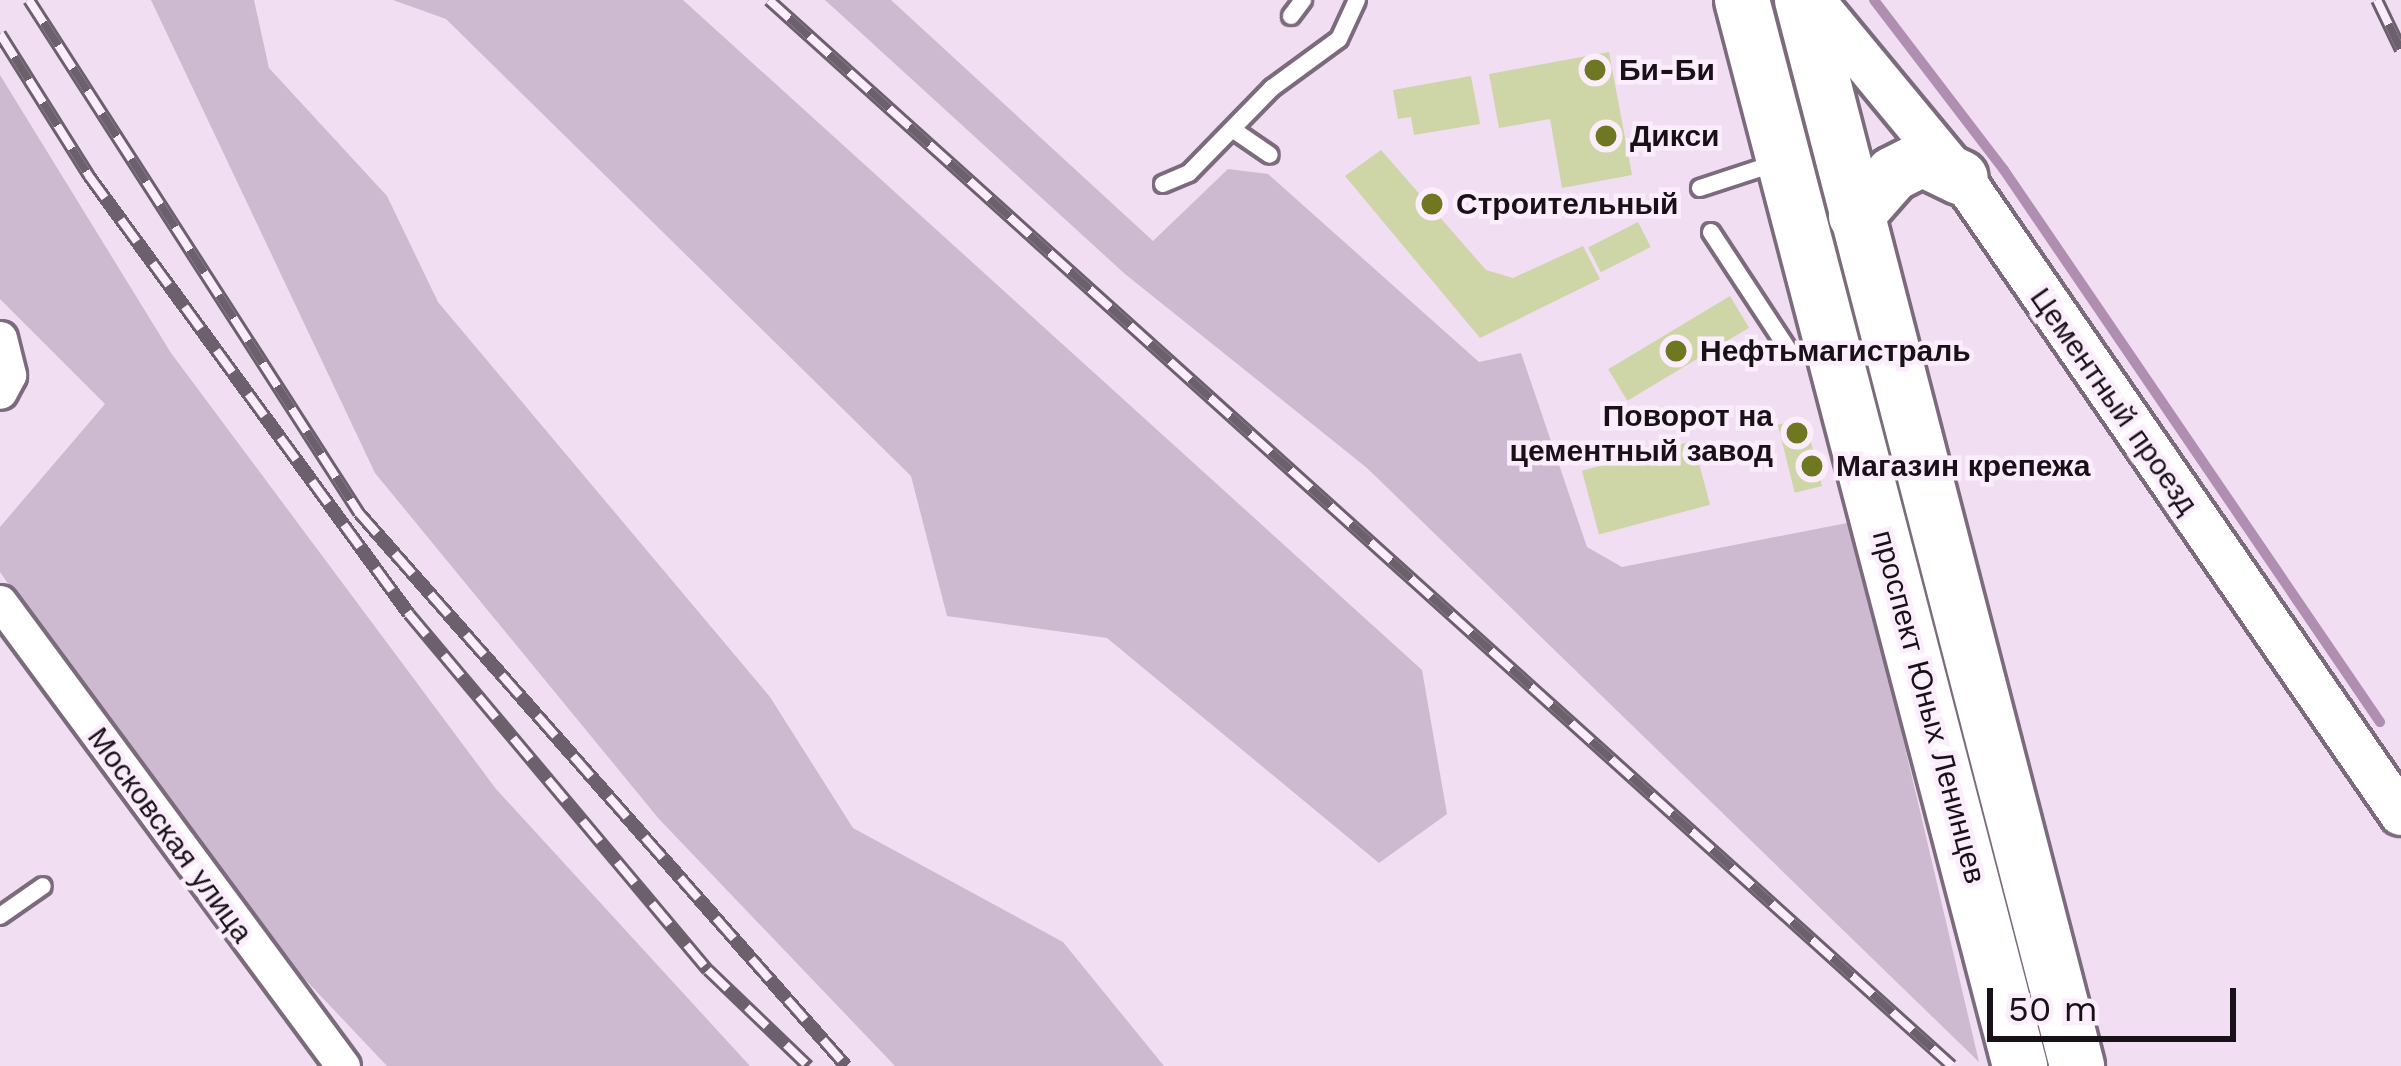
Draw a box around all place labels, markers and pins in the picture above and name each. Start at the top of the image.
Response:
place label: Би-Би [1619,52,1715,88]
marker: Би-Би [1582,57,1608,83]
place label: Дикси [1630,118,1720,154]
marker: Дикси [1593,123,1619,149]
place label: Строительный [1456,186,1679,222]
marker: Строительный [1419,191,1445,217]
place label: Нефтьмагистраль [1700,333,1971,369]
marker: Нефтьмагистраль [1663,338,1689,364]
place label: Поворот на цементный завод [1510,398,1773,468]
marker: Поворот на цементный завод [1784,420,1810,446]
place label: Магазин крепежа [1836,448,2090,484]
marker: Магазин крепежа [1799,453,1825,479]

